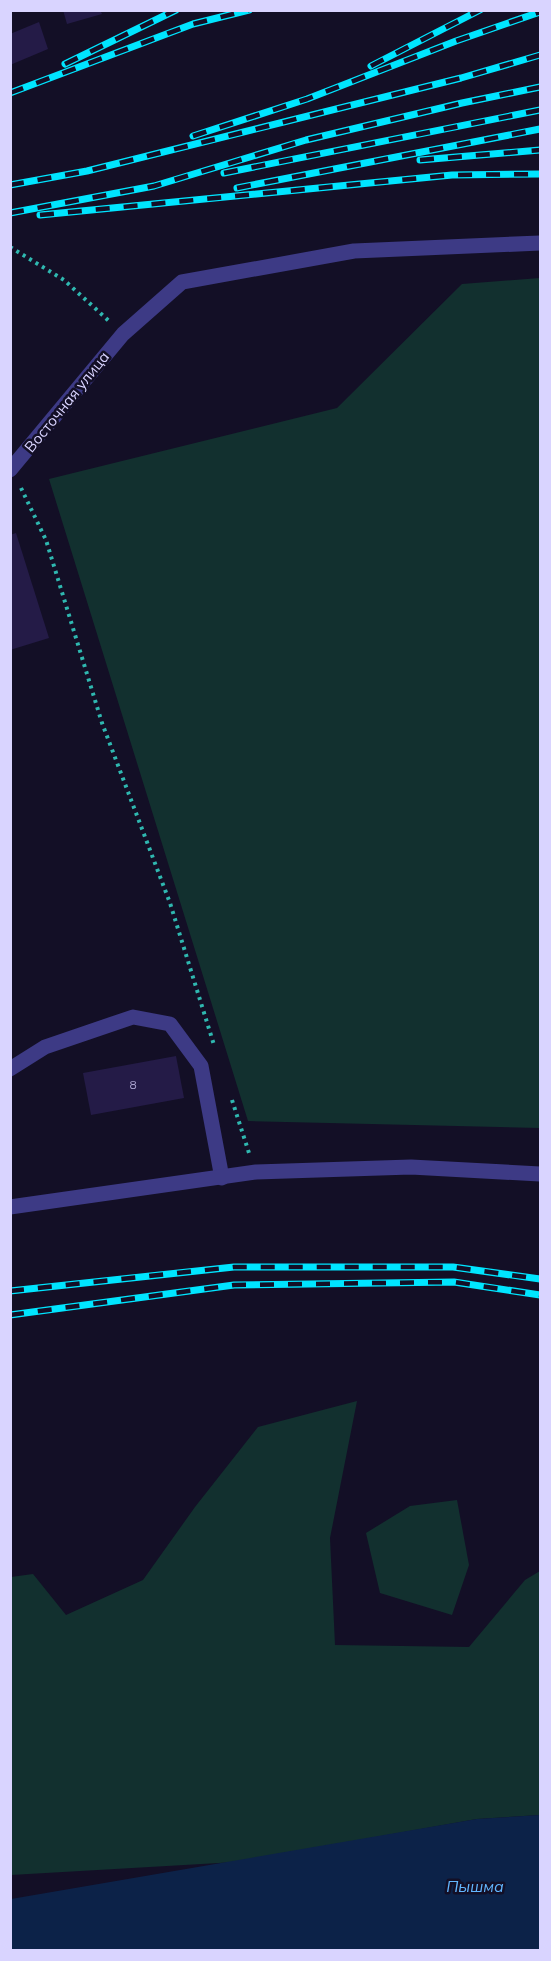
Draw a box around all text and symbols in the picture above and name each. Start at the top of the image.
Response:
street label: Восточная улица [20,347,113,456]
house number: 8 [129,1077,137,1092]
water label: Пышма [446,1876,504,1896]

